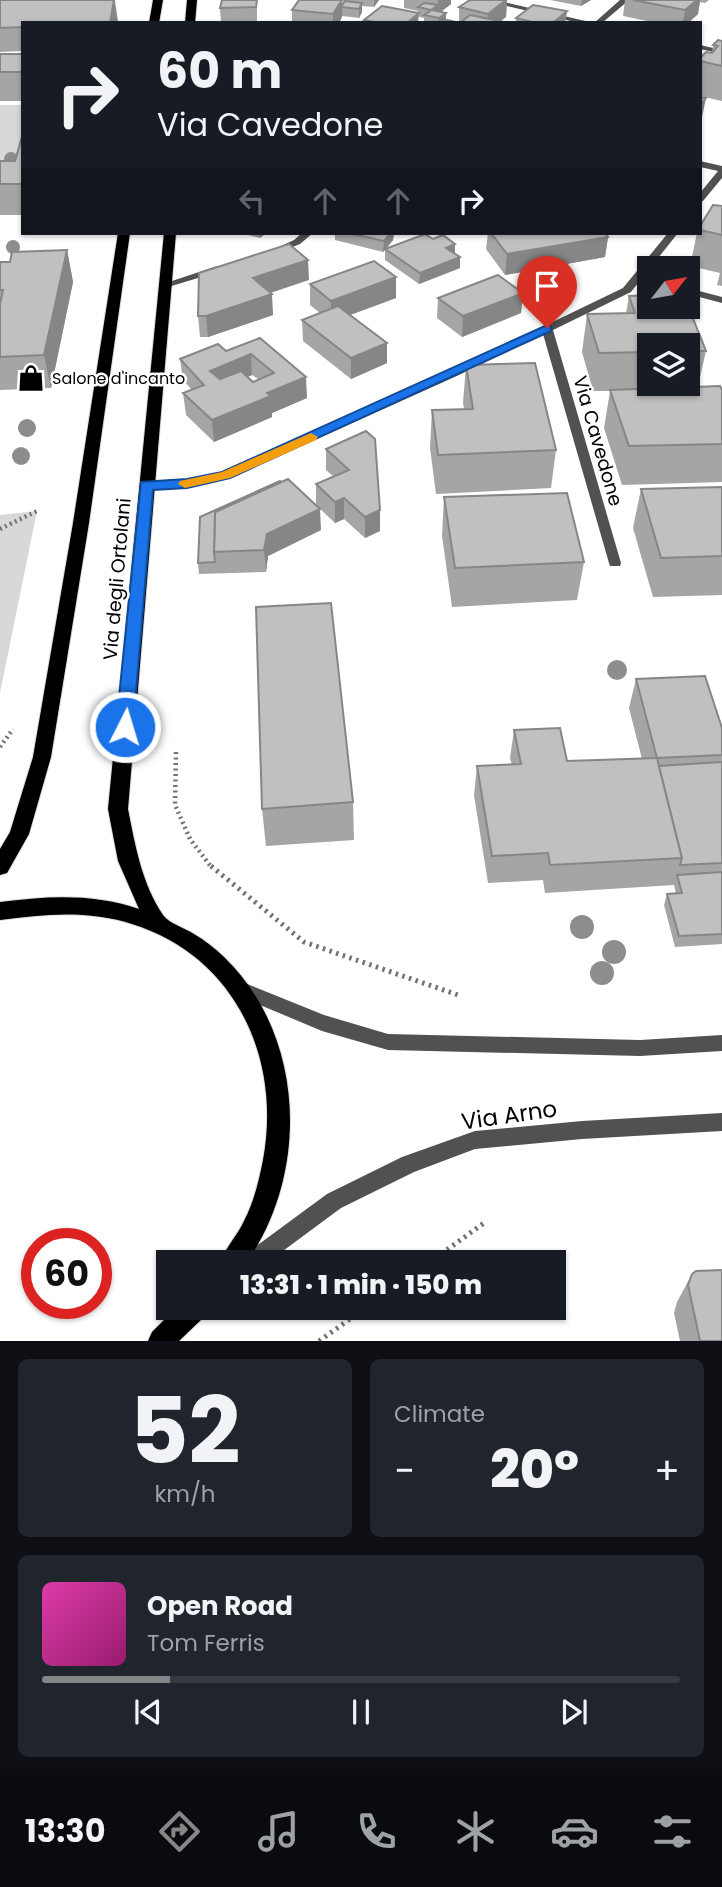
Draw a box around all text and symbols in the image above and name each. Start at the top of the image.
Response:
text: 60 m [157,37,282,105]
icon: right [42,49,133,140]
text: Via Cavedone [157,102,383,147]
icon: left [233,182,271,220]
icon: ahead [306,182,344,220]
icon: ahead [379,182,417,220]
icon: right [452,182,490,220]
pin [517,256,577,328]
north arrow [637,256,700,318]
map controls [637,256,700,396]
icon: arrive [528,267,566,305]
button: layers [637,333,700,396]
shop icon: Salone d'incanto [16,363,46,393]
place label: Salone d'incanto [52,367,185,390]
street label: Via Cavedone [567,373,629,509]
street label: Via degli Ortolani [96,497,138,661]
position arrow [88,690,162,764]
street label: Via Arno [459,1092,559,1138]
speed limit sign: 60 [21,1228,112,1319]
text: 13:31 · 1 min · 150 m [240,1267,482,1303]
text: 52 [129,1367,241,1495]
text: Climate [394,1398,485,1430]
text: 20° [490,1433,579,1506]
text: − [394,1444,415,1497]
text: + [654,1444,680,1497]
text: km/h [154,1478,216,1510]
text: Open Road [147,1588,293,1624]
text: Tom Ferris [147,1627,265,1659]
icon: previous [129,1693,167,1731]
icon: pause [342,1693,380,1731]
icon: next [555,1693,593,1731]
icon: directions [155,1807,204,1856]
icon: music [254,1807,303,1856]
icon: phone [352,1807,401,1856]
icon: climate [451,1807,500,1856]
icon: car [550,1807,599,1856]
icon: filters [648,1807,697,1856]
text: 13:30 [25,1808,106,1853]

